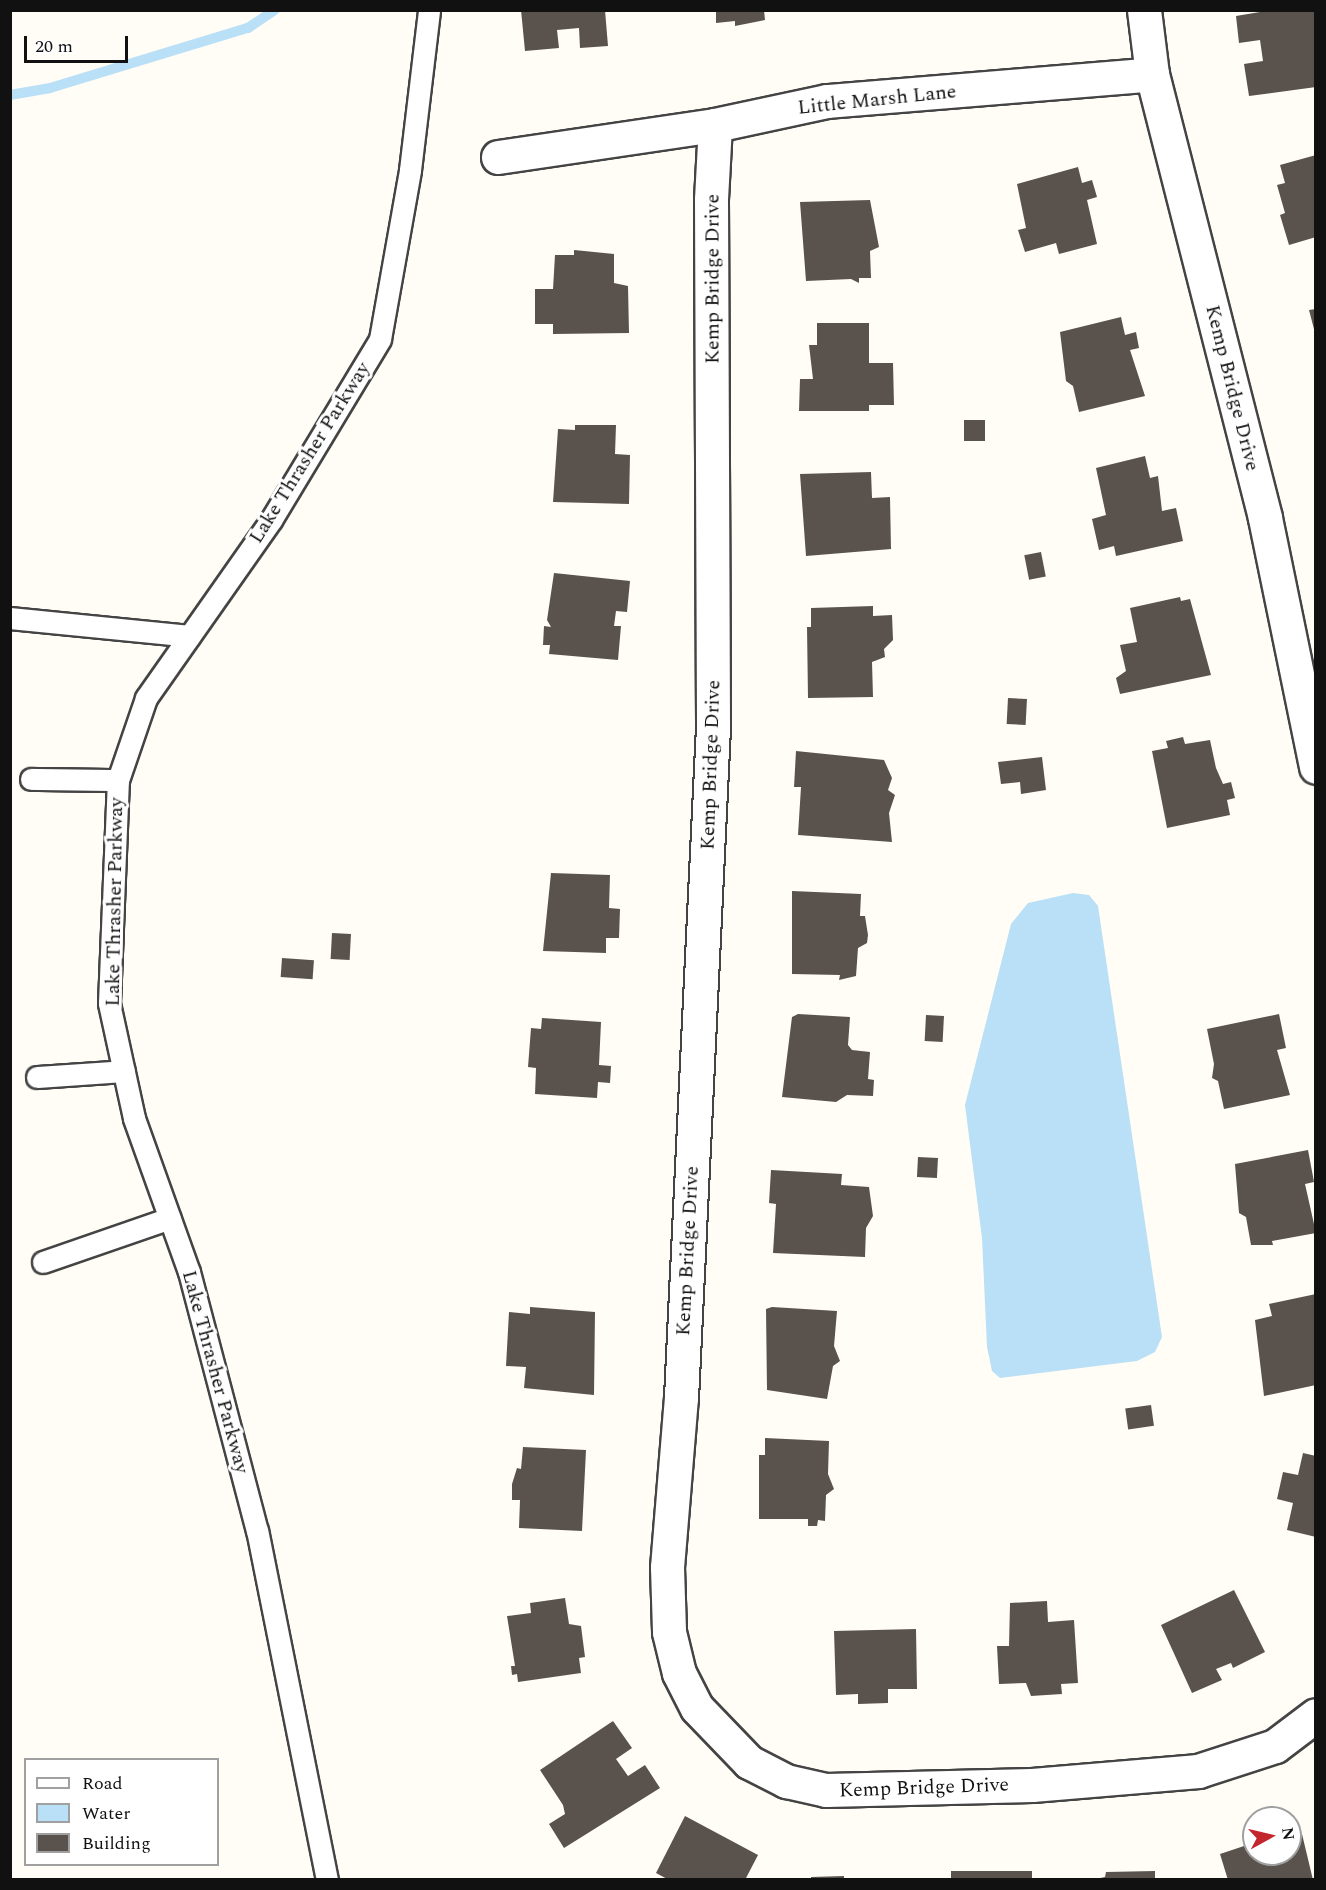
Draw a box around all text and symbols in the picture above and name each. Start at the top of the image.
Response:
scale bar [27,24,130,62]
text: 20 m [35,33,73,60]
street label: Little Marsh Lane [796,80,958,120]
street label: Kemp Bridge Drive [701,194,725,364]
street label: Kemp Bridge Drive [1200,303,1264,473]
street label: Lake Thrasher Parkway [244,358,376,548]
street label: Kemp Bridge Drive [696,680,726,850]
street label: Lake Thrasher Parkway [101,797,129,1007]
street label: Kemp Bridge Drive [672,1165,704,1337]
street label: Lake Thrasher Parkway [176,1268,254,1476]
legend [24,1758,219,1866]
text: Road [82,1770,123,1797]
street label: Kemp Bridge Drive [839,1773,1009,1803]
text: Water [82,1800,130,1827]
north arrow [1242,1806,1302,1866]
text: N [1275,1826,1301,1842]
text: Building [82,1830,151,1857]

